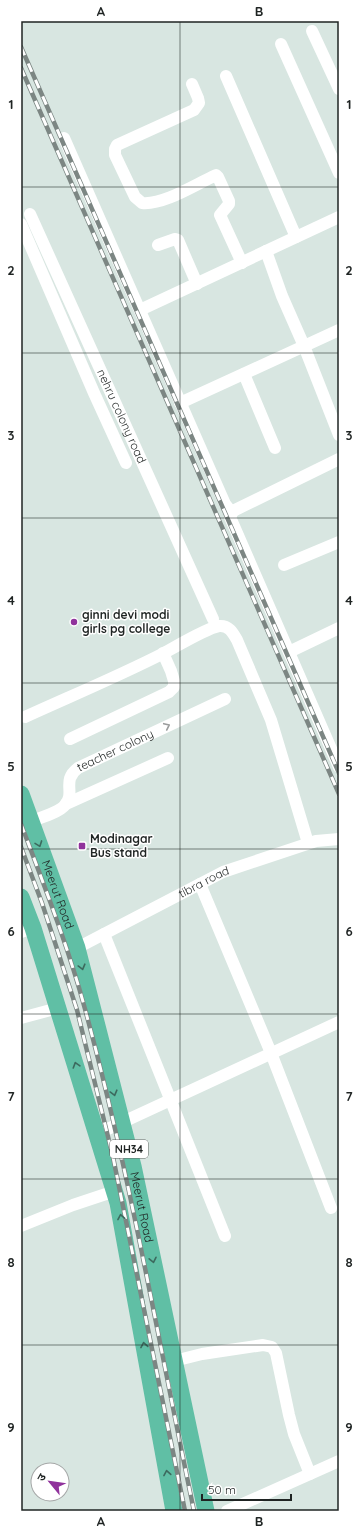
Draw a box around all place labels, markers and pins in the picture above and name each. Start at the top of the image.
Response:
place label: ginni devi modi girls pg college [82,607,170,636]
marker: ginni devi modi girls pg college [69,617,79,627]
place label: Modinagar Bus stand [90,831,153,860]
marker: Modinagar Bus stand [77,841,87,851]

